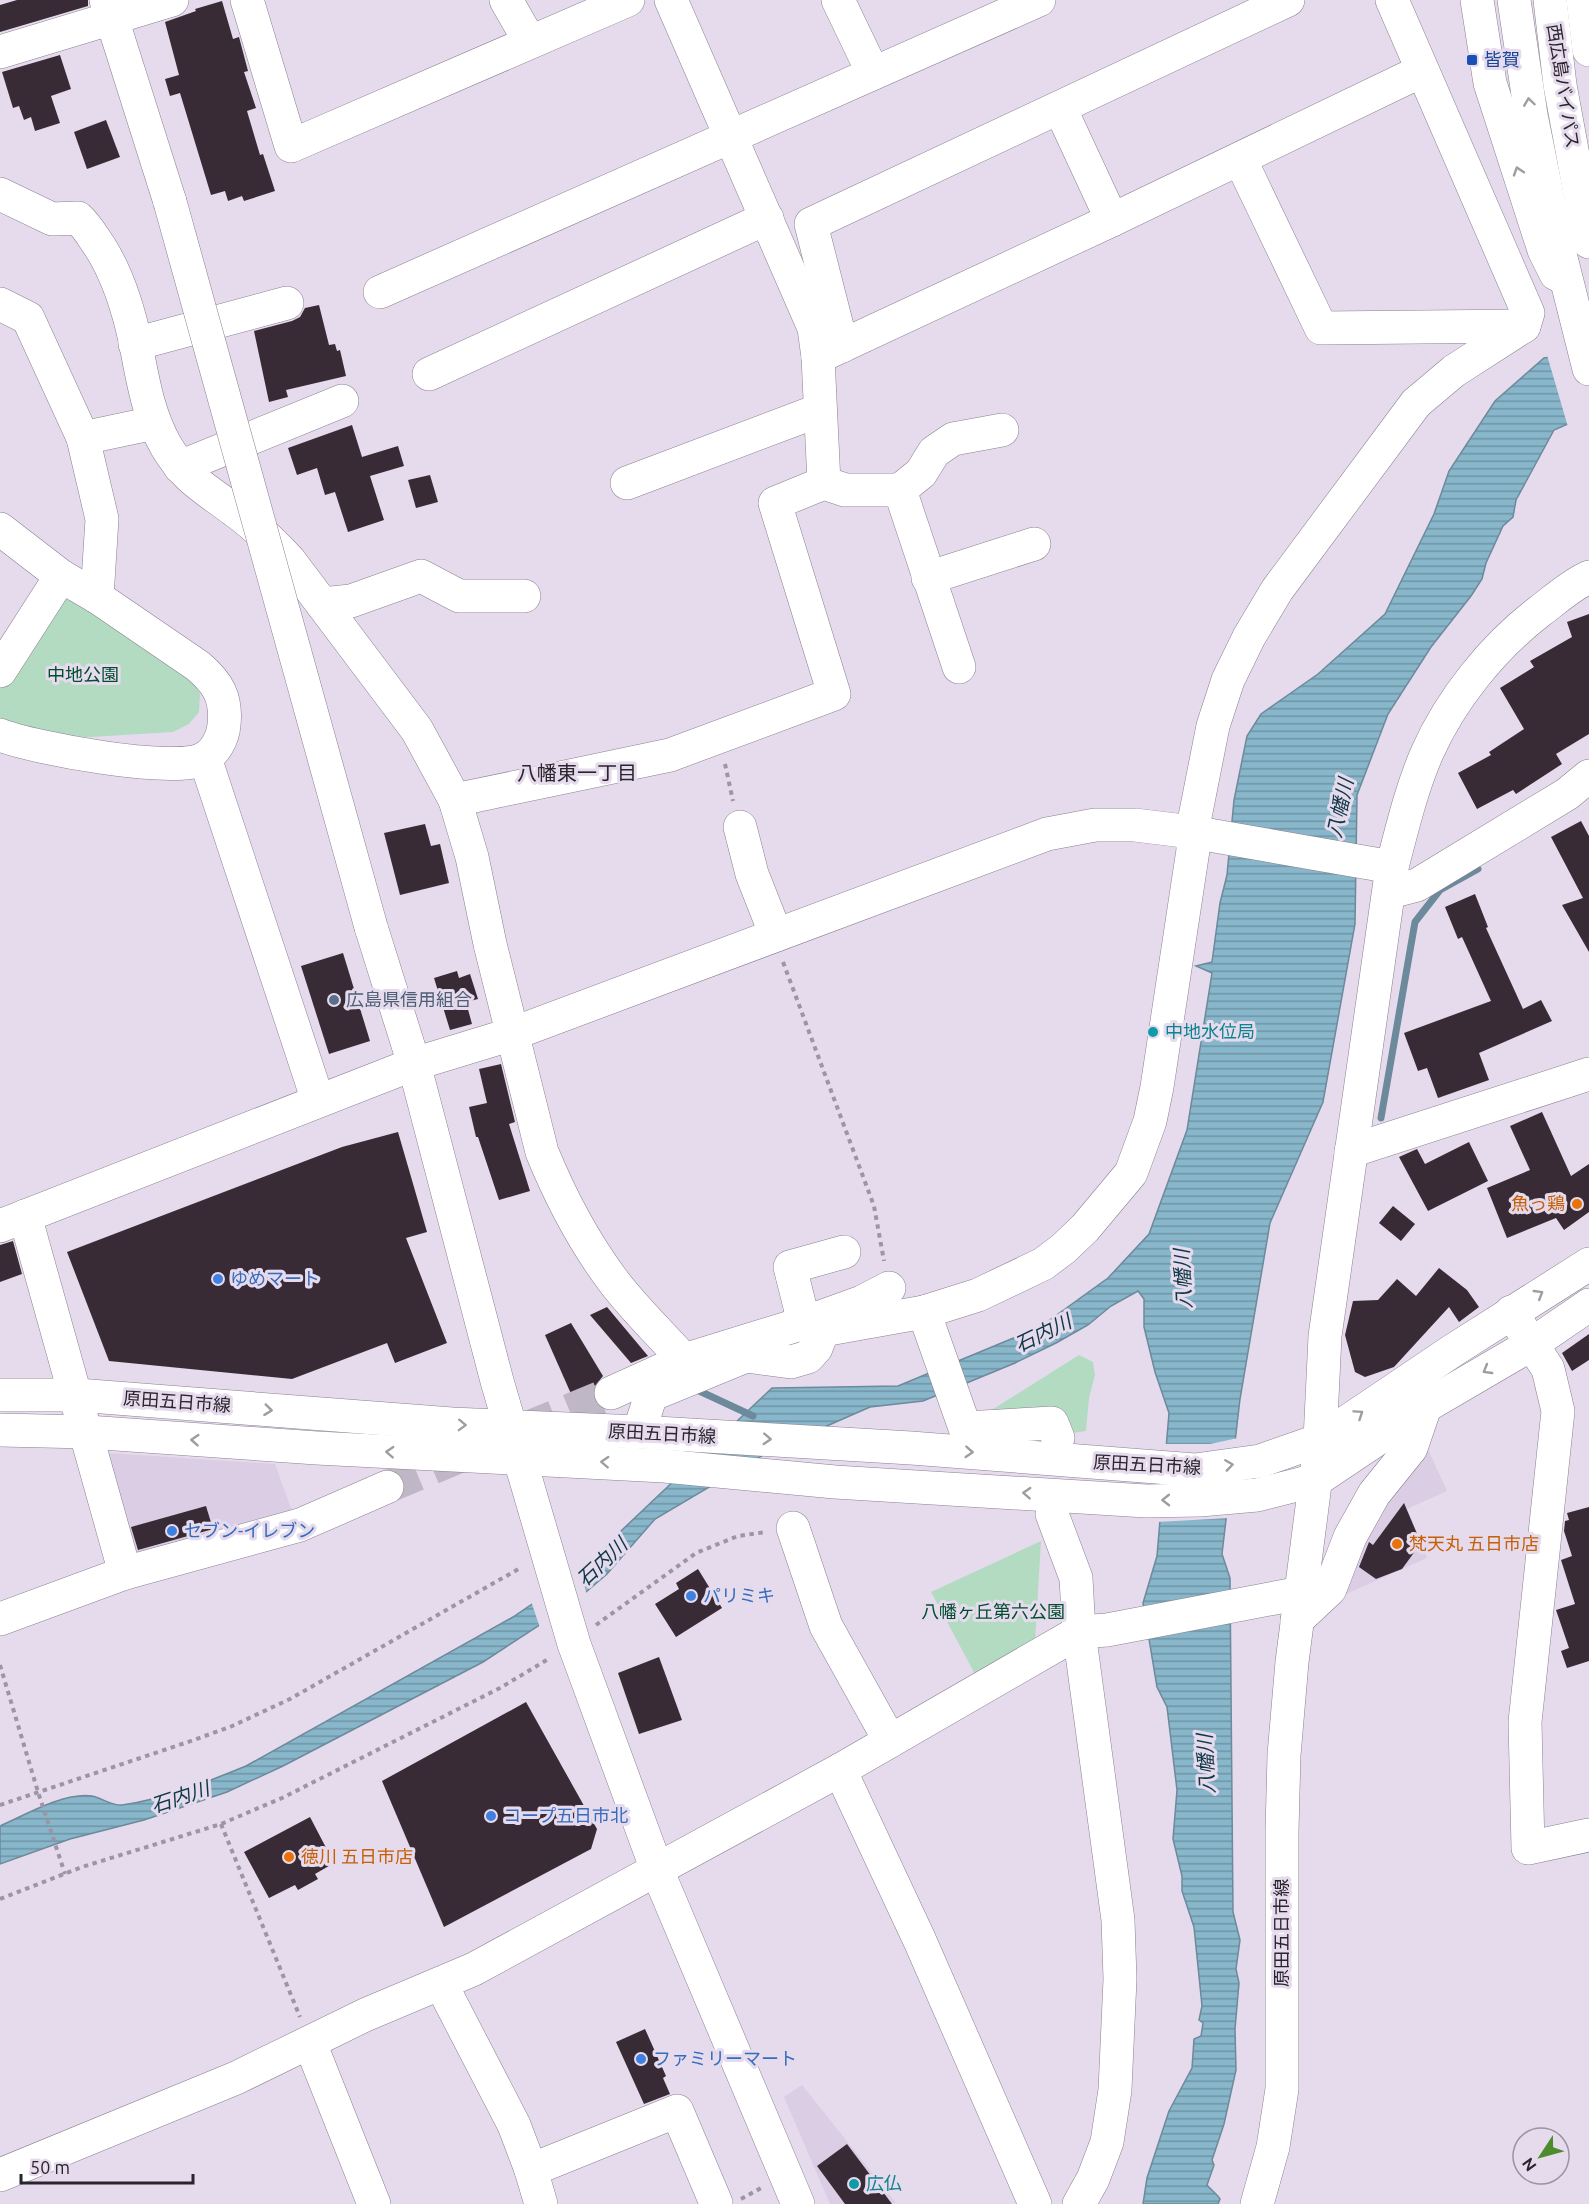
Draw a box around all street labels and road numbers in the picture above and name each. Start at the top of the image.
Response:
street label: 西広島バイパス [1544,22,1584,149]
street label: 原田五日市線 [123,1387,232,1415]
street label: 原田五日市線 [608,1420,717,1446]
street label: 原田五日市線 [1093,1451,1202,1477]
street label: 原田五日市線 [1271,1879,1291,1987]

